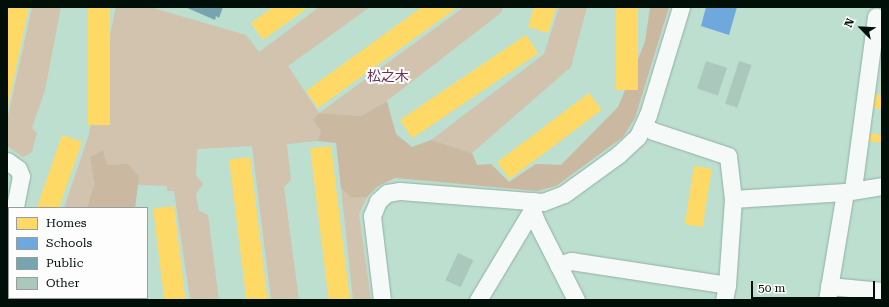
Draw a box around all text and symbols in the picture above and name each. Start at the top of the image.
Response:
north arrow [841,8,881,48]
text: N [842,16,857,29]
district label: 松之木 [367,68,409,84]
legend [8,207,148,299]
text: Homes [46,216,86,230]
text: Schools [46,236,92,250]
text: Public [46,256,83,270]
scale bar [753,273,877,299]
text: Other [46,276,79,290]
text: 50 m [758,281,785,295]

